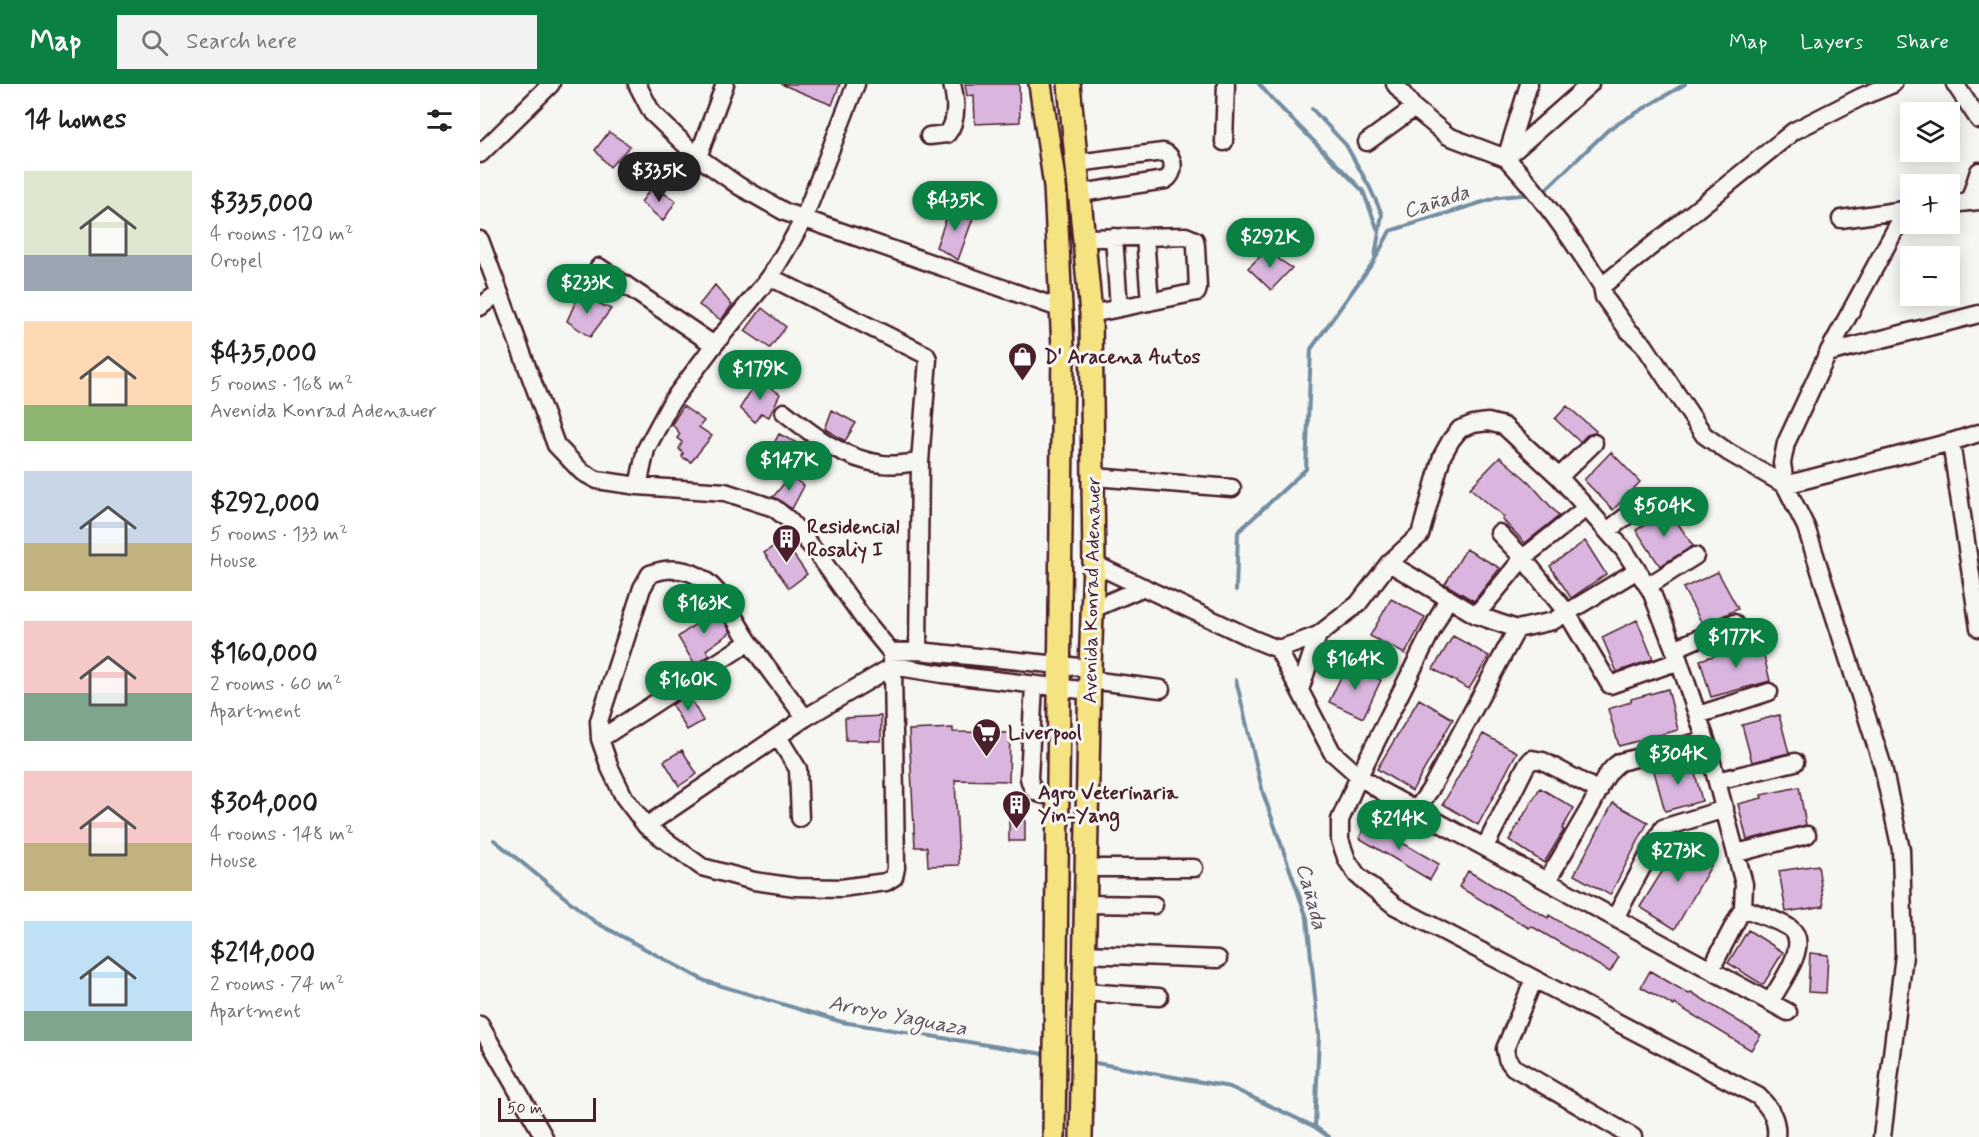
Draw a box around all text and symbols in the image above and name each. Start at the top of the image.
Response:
search box [117,15,537,69]
text: Map [30,24,81,61]
icon: search [138,26,171,59]
text: Search here [186,28,297,56]
text: Map [1729,28,1767,56]
text: Layers [1800,28,1863,56]
text: Share [1896,28,1949,56]
map controls [1900,102,1960,306]
button: layers [1900,102,1960,162]
text: 14 homes [24,103,126,137]
icon: filters [423,104,456,137]
pin: $335K [617,152,701,203]
text: $335K [632,158,686,185]
button: + [1900,174,1960,234]
water label: Cañada [1400,178,1473,226]
pin: $435K [913,181,997,232]
text: $335,000 [210,187,313,221]
text: $435K [926,187,984,214]
icon: home [72,195,144,267]
pin: $292K [1228,218,1312,269]
text: 4 rooms · 120 m² [210,221,353,248]
text: $292K [1240,224,1300,251]
button: − [1900,246,1960,306]
text: Oropel [210,248,262,275]
pin: $233K [545,264,629,315]
text: $233K [561,270,613,297]
text: $435,000 [210,337,317,371]
shop icon: D' Aracena Autos [1007,340,1039,382]
place label: D' Aracena Autos [1044,344,1200,371]
icon: home [72,345,144,417]
pin: $179K [718,350,802,401]
text: $179K [732,356,788,383]
text: 5 rooms · 168 m² [210,371,353,398]
text: Avenida Konrad Adenauer [210,398,437,425]
pin: $147K [747,441,831,492]
text: $147K [760,447,818,474]
street label: Avenida Konrad Adenauer [1077,476,1108,704]
text: $292,000 [210,487,320,521]
pin: $504K [1622,487,1706,538]
text: $504K [1633,493,1695,520]
icon: home [72,495,144,567]
place label: Residencial Rosaliy I [807,514,900,564]
text: 5 rooms · 133 m² [210,521,348,548]
building icon: Residencial Rosaliy I [770,522,802,564]
text: House [210,548,257,575]
pin: $163K [662,584,746,635]
text: $163K [677,590,731,617]
pin: $177K [1694,618,1778,669]
text: $177K [1708,624,1764,651]
text: $160,000 [210,637,318,671]
pin: $164K [1313,640,1397,691]
icon: home [72,645,144,717]
text: $164K [1326,646,1384,673]
pin: $160K [646,661,730,712]
text: $160K [659,667,717,694]
text: 2 rooms · 60 m² [210,671,342,698]
text: Apartment [210,698,301,725]
supermarket icon: Liverpool [971,716,1003,758]
place label: Liverpool [1008,720,1082,747]
pin: $304K [1636,735,1720,786]
text: $304K [1649,741,1707,768]
place label: Agro Veterinaria Yin-Yang [1038,780,1179,832]
text: $304,000 [210,787,318,821]
building icon: Agro Veterinaria Yin-Yang [1001,788,1033,830]
icon: home [72,795,144,867]
pin: $214K [1357,800,1441,851]
text: $214K [1371,806,1427,833]
text: 4 rooms · 148 m² [210,821,354,848]
pin: $273K [1636,832,1720,883]
text: $273K [1651,838,1705,865]
text: House [210,848,257,875]
water label: Cañada [1289,860,1333,932]
text: $214,000 [210,937,315,971]
icon: home [72,945,144,1017]
text: 2 rooms · 74 m² [210,971,344,998]
water label: Arroyo Yaguaza [826,989,969,1045]
text: Apartment [210,998,301,1025]
scale bar [498,1095,596,1122]
text: 50 m [507,1098,543,1119]

